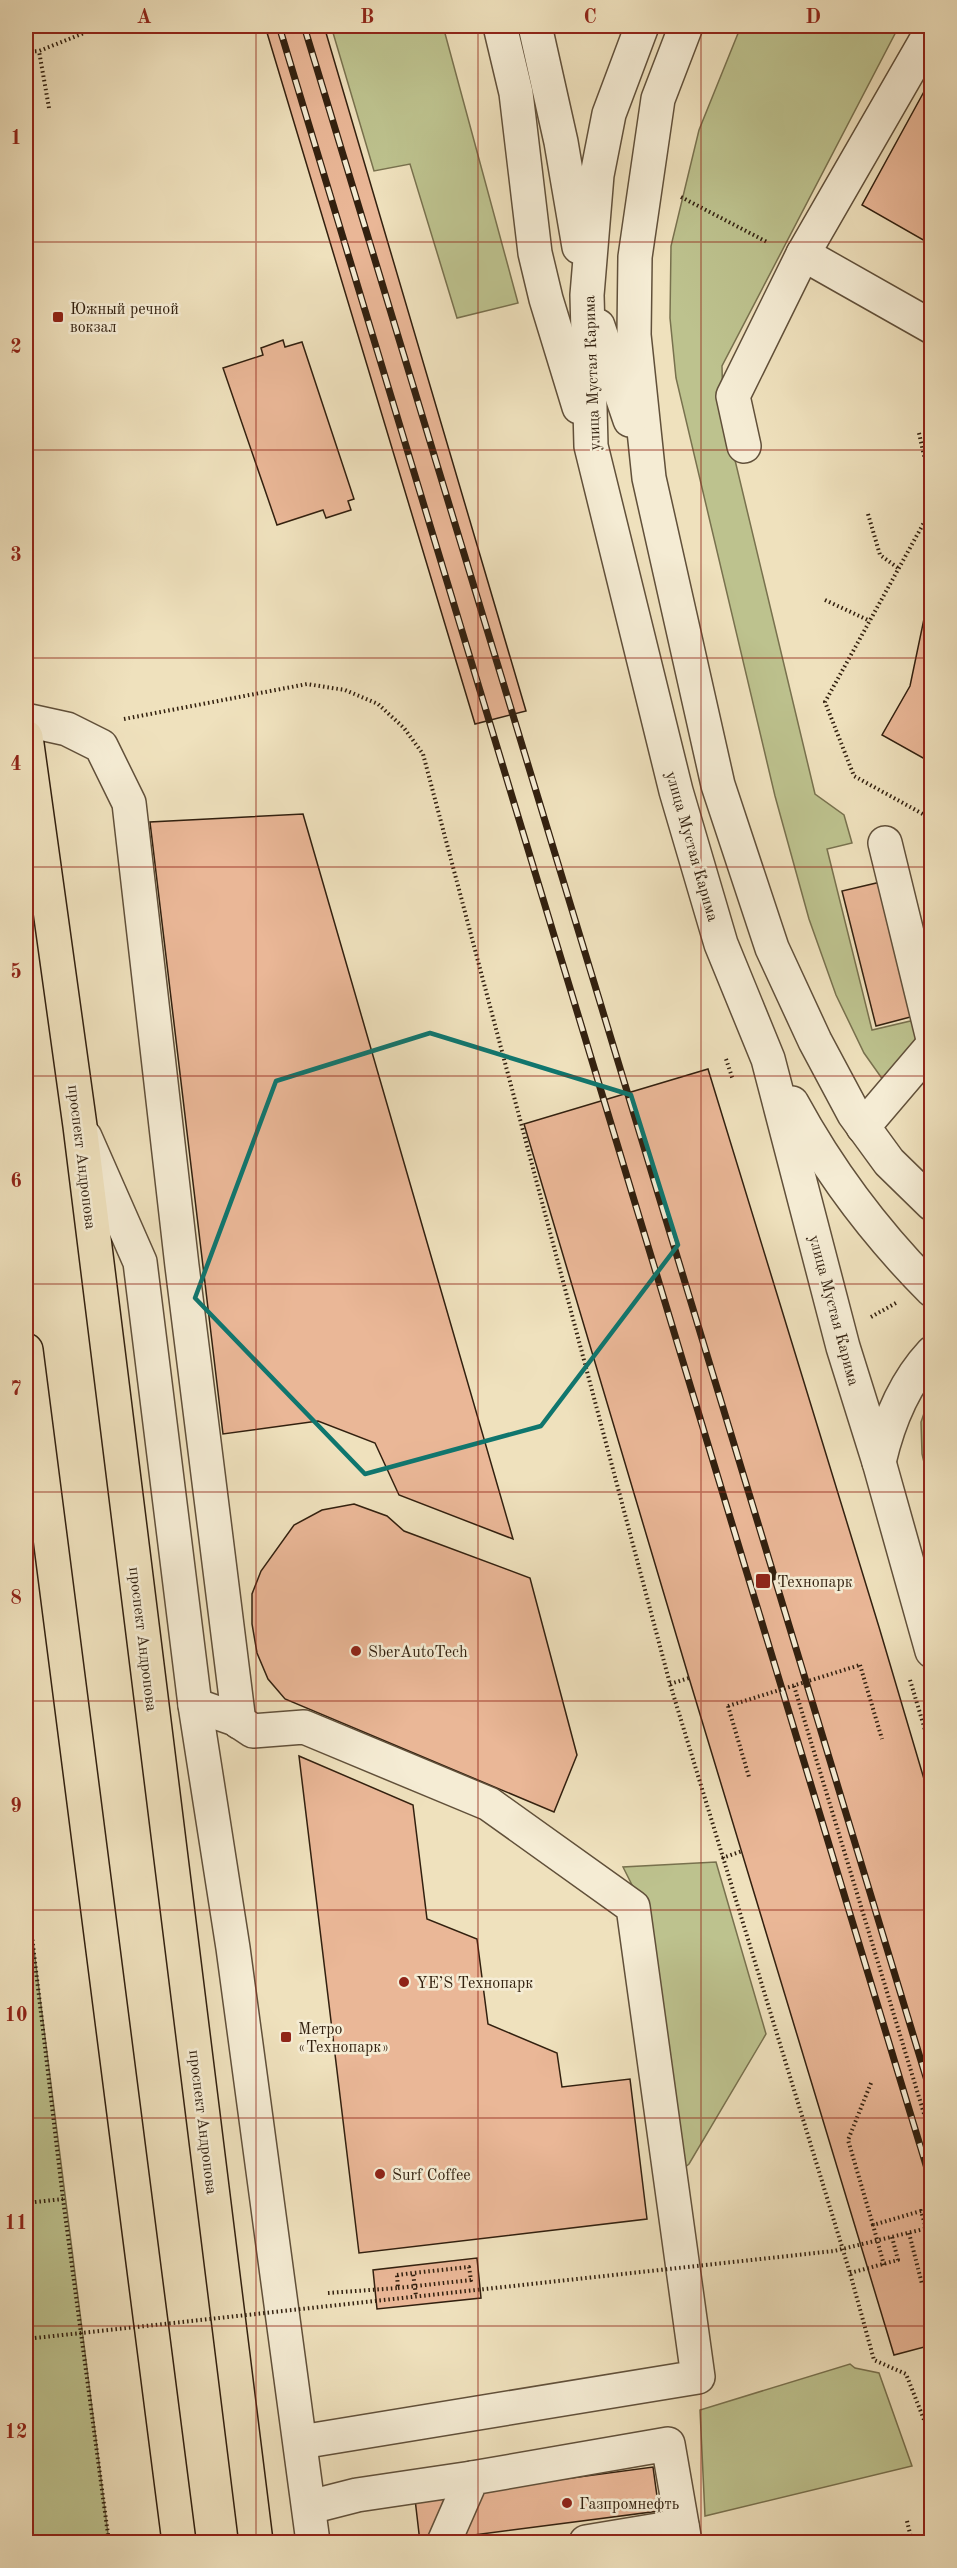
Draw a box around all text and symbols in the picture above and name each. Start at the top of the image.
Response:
text: A [136,8,152,28]
text: B [360,8,374,28]
text: C [583,8,597,28]
text: D [805,8,821,28]
text: 1 [10,129,22,149]
street label: улица Мустая Карима [582,295,604,451]
place label: Южный речной вокзал [70,302,179,336]
marker: Южный речной вокзал [51,310,65,324]
text: 2 [10,338,22,358]
text: 3 [10,546,22,566]
text: 4 [10,755,22,775]
street label: улица Мустая Карима [662,770,720,923]
text: 5 [10,962,22,983]
street label: проспект Андропова [64,1084,98,1231]
text: 6 [10,1172,22,1192]
street label: улица Мустая Карима [805,1233,861,1388]
text: 7 [10,1380,22,1400]
street label: проспект Андропова [125,1566,159,1713]
marker: Технопарк [754,1572,772,1590]
place label: Технопарк [777,1575,853,1591]
text: 8 [10,1589,22,1609]
marker: SberAutoTech [349,1644,363,1658]
place label: SberAutoTech [368,1645,468,1661]
text: 9 [10,1797,22,1817]
marker: YE’S Технопарк [397,1975,411,1989]
place label: YE’S Технопарк [416,1976,533,1992]
text: 10 [4,2006,28,2026]
place label: Метро «Технопарк» [298,2022,389,2056]
marker: Метро «Технопарк» [279,2030,293,2044]
street label: проспект Андропова [185,2049,219,2196]
marker: Surf Coffee [373,2167,387,2181]
place label: Surf Coffee [392,2168,471,2184]
text: 11 [4,2214,28,2234]
text: 12 [4,2423,28,2443]
marker: Газпромнефть [560,2496,574,2510]
place label: Газпромнефть [579,2497,679,2513]

